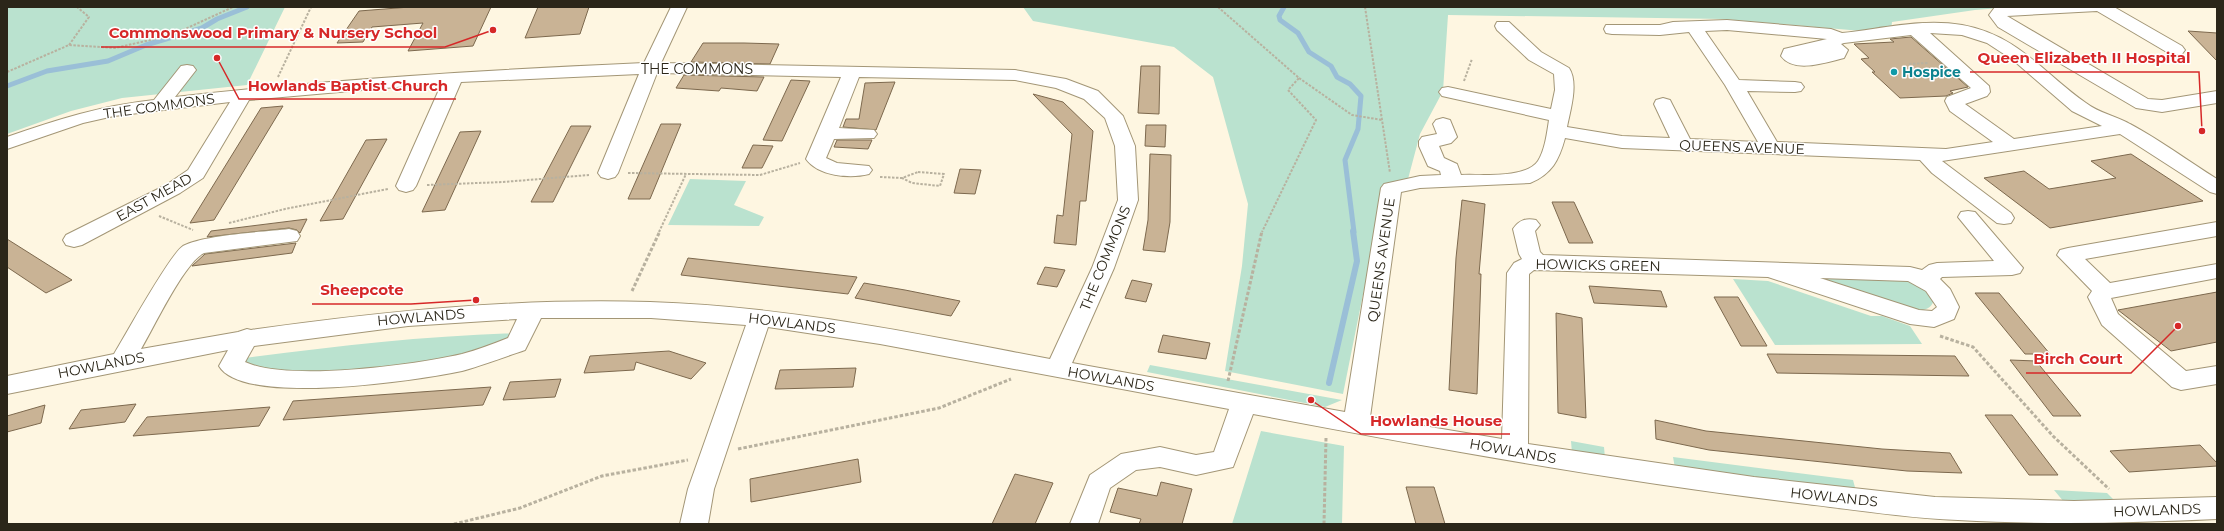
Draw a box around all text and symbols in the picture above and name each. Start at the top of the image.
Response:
callout: Commonswood Primary & Nursery School [101,20,445,47]
text: Commonswood Primary & Nursery School [109,23,437,42]
callout: Queen Elizabeth II Hospital [1970,45,2199,72]
text: Queen Elizabeth II Hospital [1978,48,2190,67]
street label: THE COMMONS [641,60,753,78]
place label: Hospice [1902,63,1961,81]
marker: Hospice [1889,67,1899,77]
callout: Howlands Baptist Church [239,72,456,99]
text: Howlands Baptist Church [248,76,448,95]
street label: THE COMMONS [102,89,216,123]
street label: QUEENS AVENUE [1679,136,1805,158]
street label: EAST MEAD [113,169,195,225]
street label: QUEENS AVENUE [1363,197,1399,323]
street label: THE COMMONS [1076,203,1134,313]
street label: HOWICKS GREEN [1535,255,1661,275]
callout: Sheepcote [312,277,411,304]
text: Sheepcote [320,280,404,299]
street label: HOWLANDS [376,304,466,330]
street label: HOWLANDS [747,309,837,337]
callout: Birch Court [2026,346,2131,373]
street label: HOWLANDS [56,348,146,382]
text: Birch Court [2033,349,2123,368]
street label: HOWLANDS [1066,362,1156,396]
callout: Howlands House [1361,407,1510,434]
text: Howlands House [1370,411,1502,430]
street label: HOWLANDS [1468,434,1558,468]
street label: HOWLANDS [1789,483,1879,511]
street label: HOWLANDS [2113,499,2201,521]

